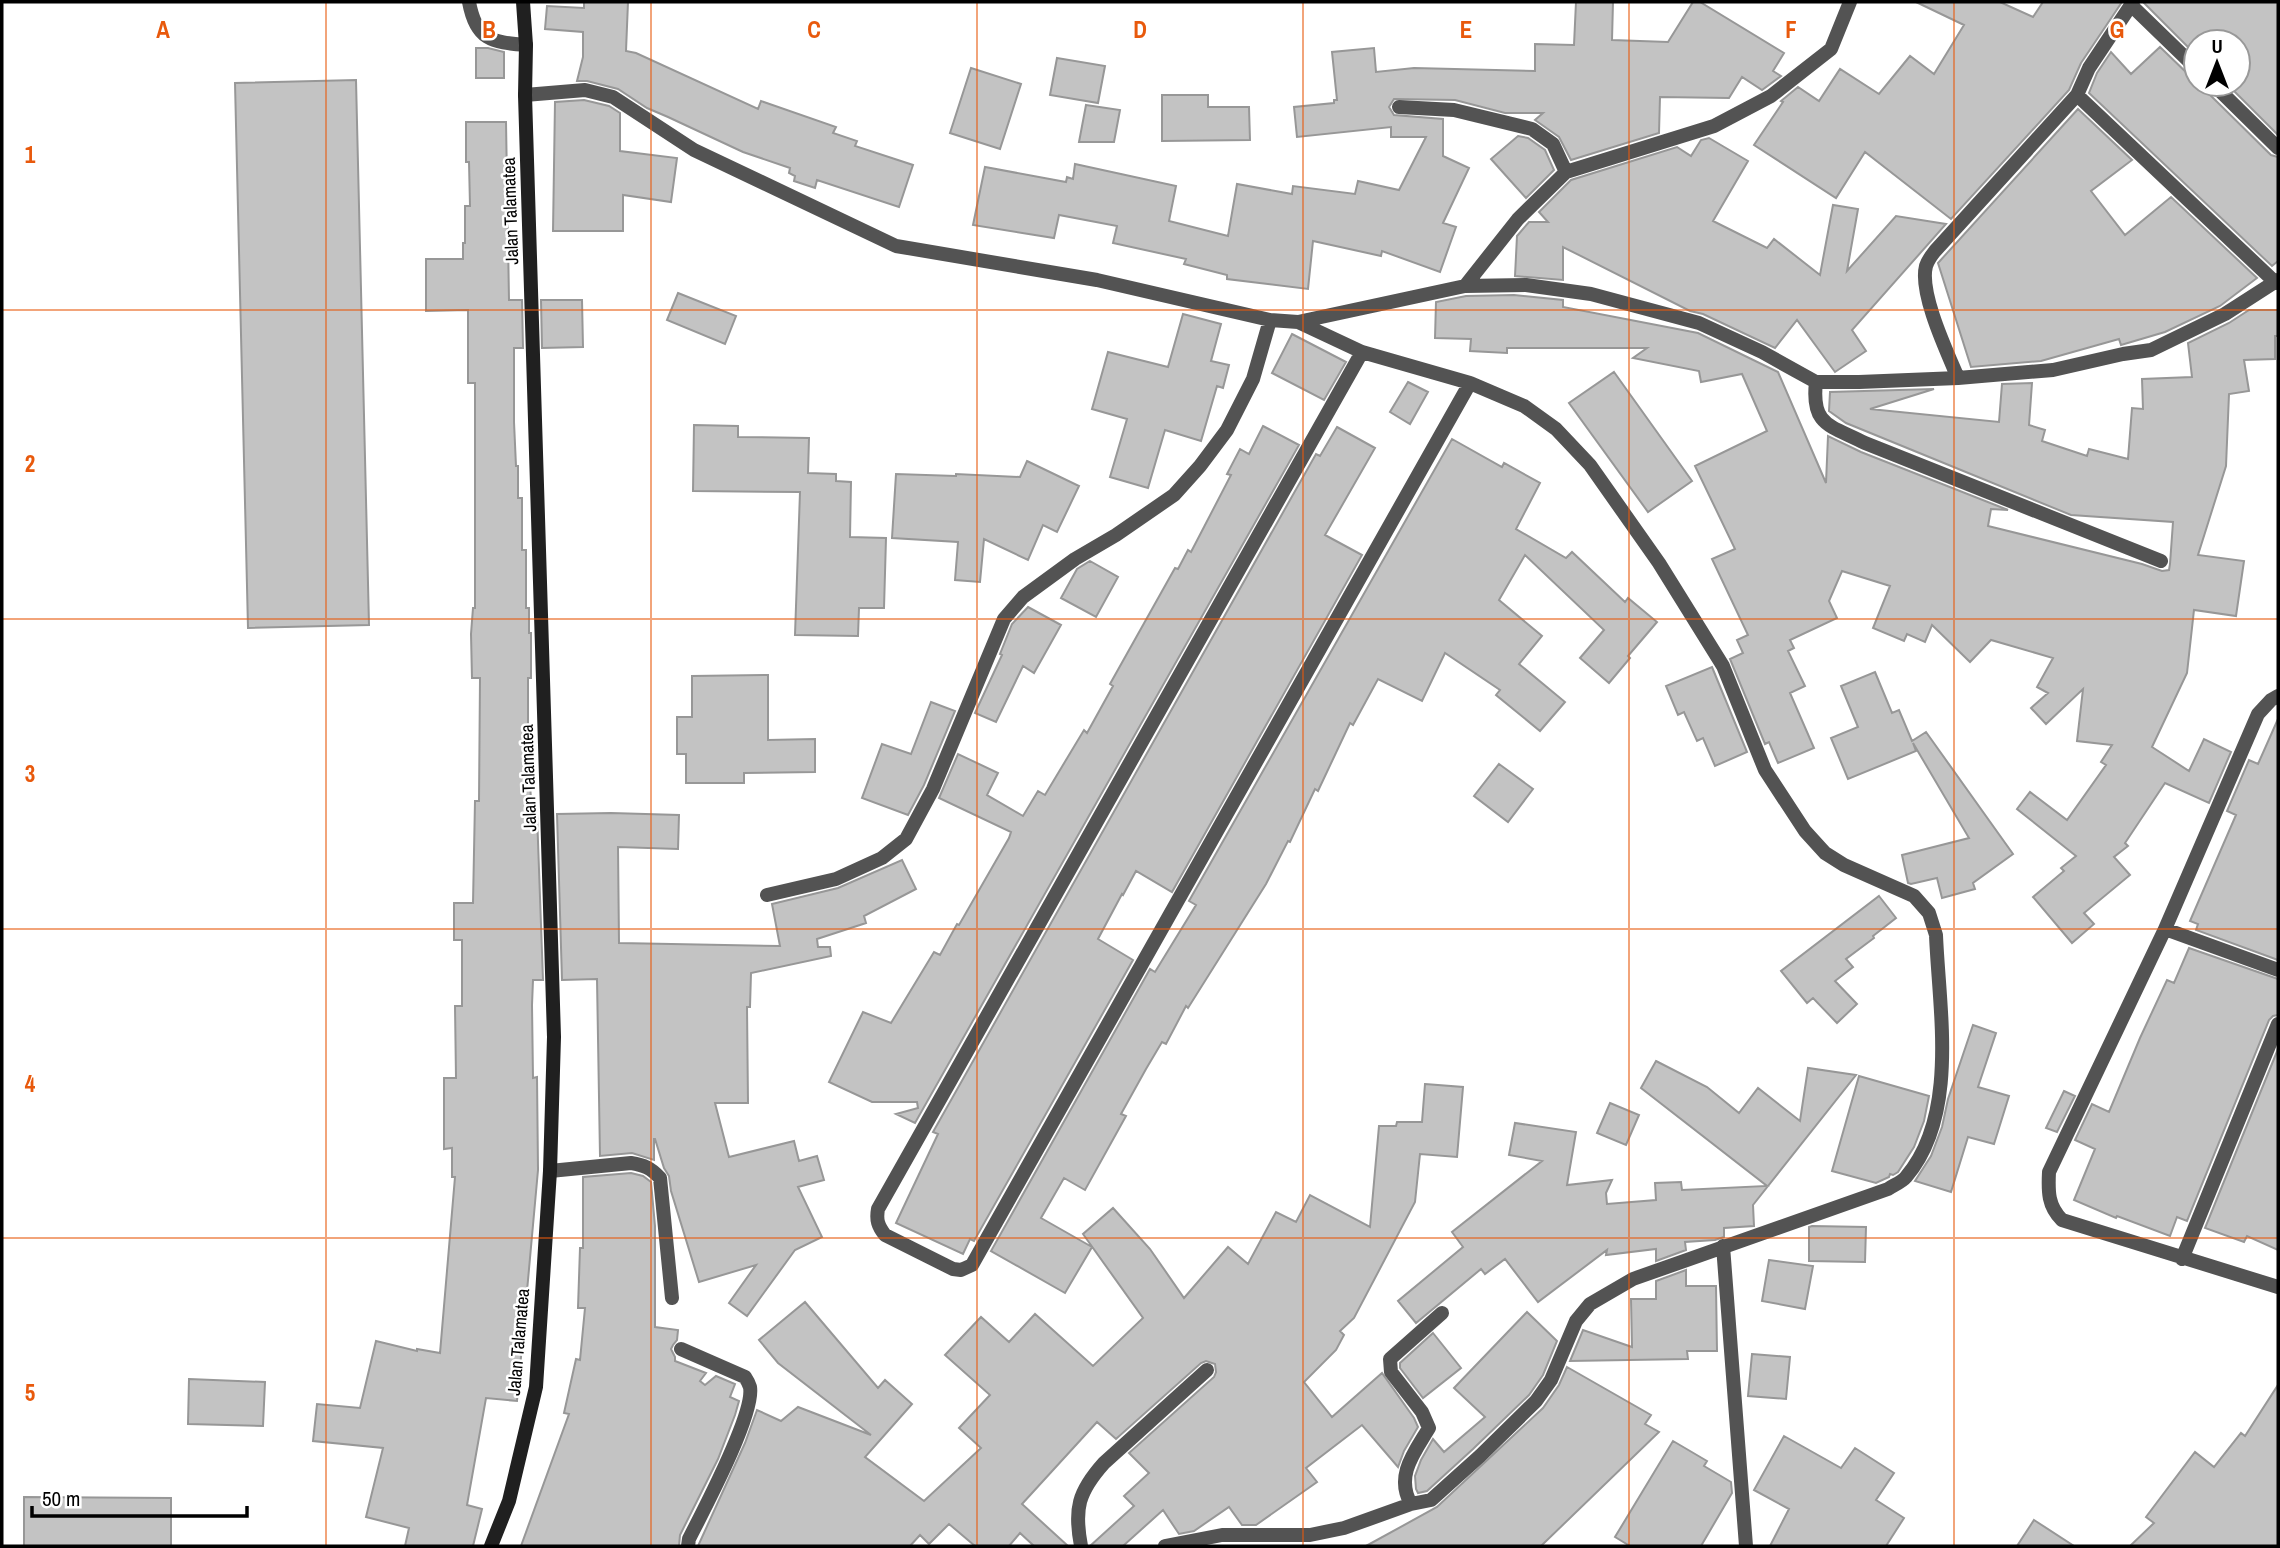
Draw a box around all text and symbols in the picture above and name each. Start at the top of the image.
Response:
text: A [156,14,170,45]
text: B [482,14,496,45]
text: C [807,14,821,45]
text: D [1133,14,1147,45]
text: E [1460,14,1472,45]
text: F [1785,14,1797,45]
text: G [2110,14,2124,45]
north arrow [2182,28,2252,98]
text: U [2211,33,2223,59]
text: 1 [25,139,36,170]
street label: Jalan Talamatea [496,157,524,265]
text: 2 [25,448,35,479]
street label: Jalan Talamatea [514,724,542,832]
text: 3 [25,758,35,789]
text: 4 [25,1068,36,1099]
street label: Jalan Talamatea [501,1287,535,1397]
text: 5 [25,1377,35,1408]
scale bar [32,1474,247,1518]
text: 50 m [42,1484,80,1513]

